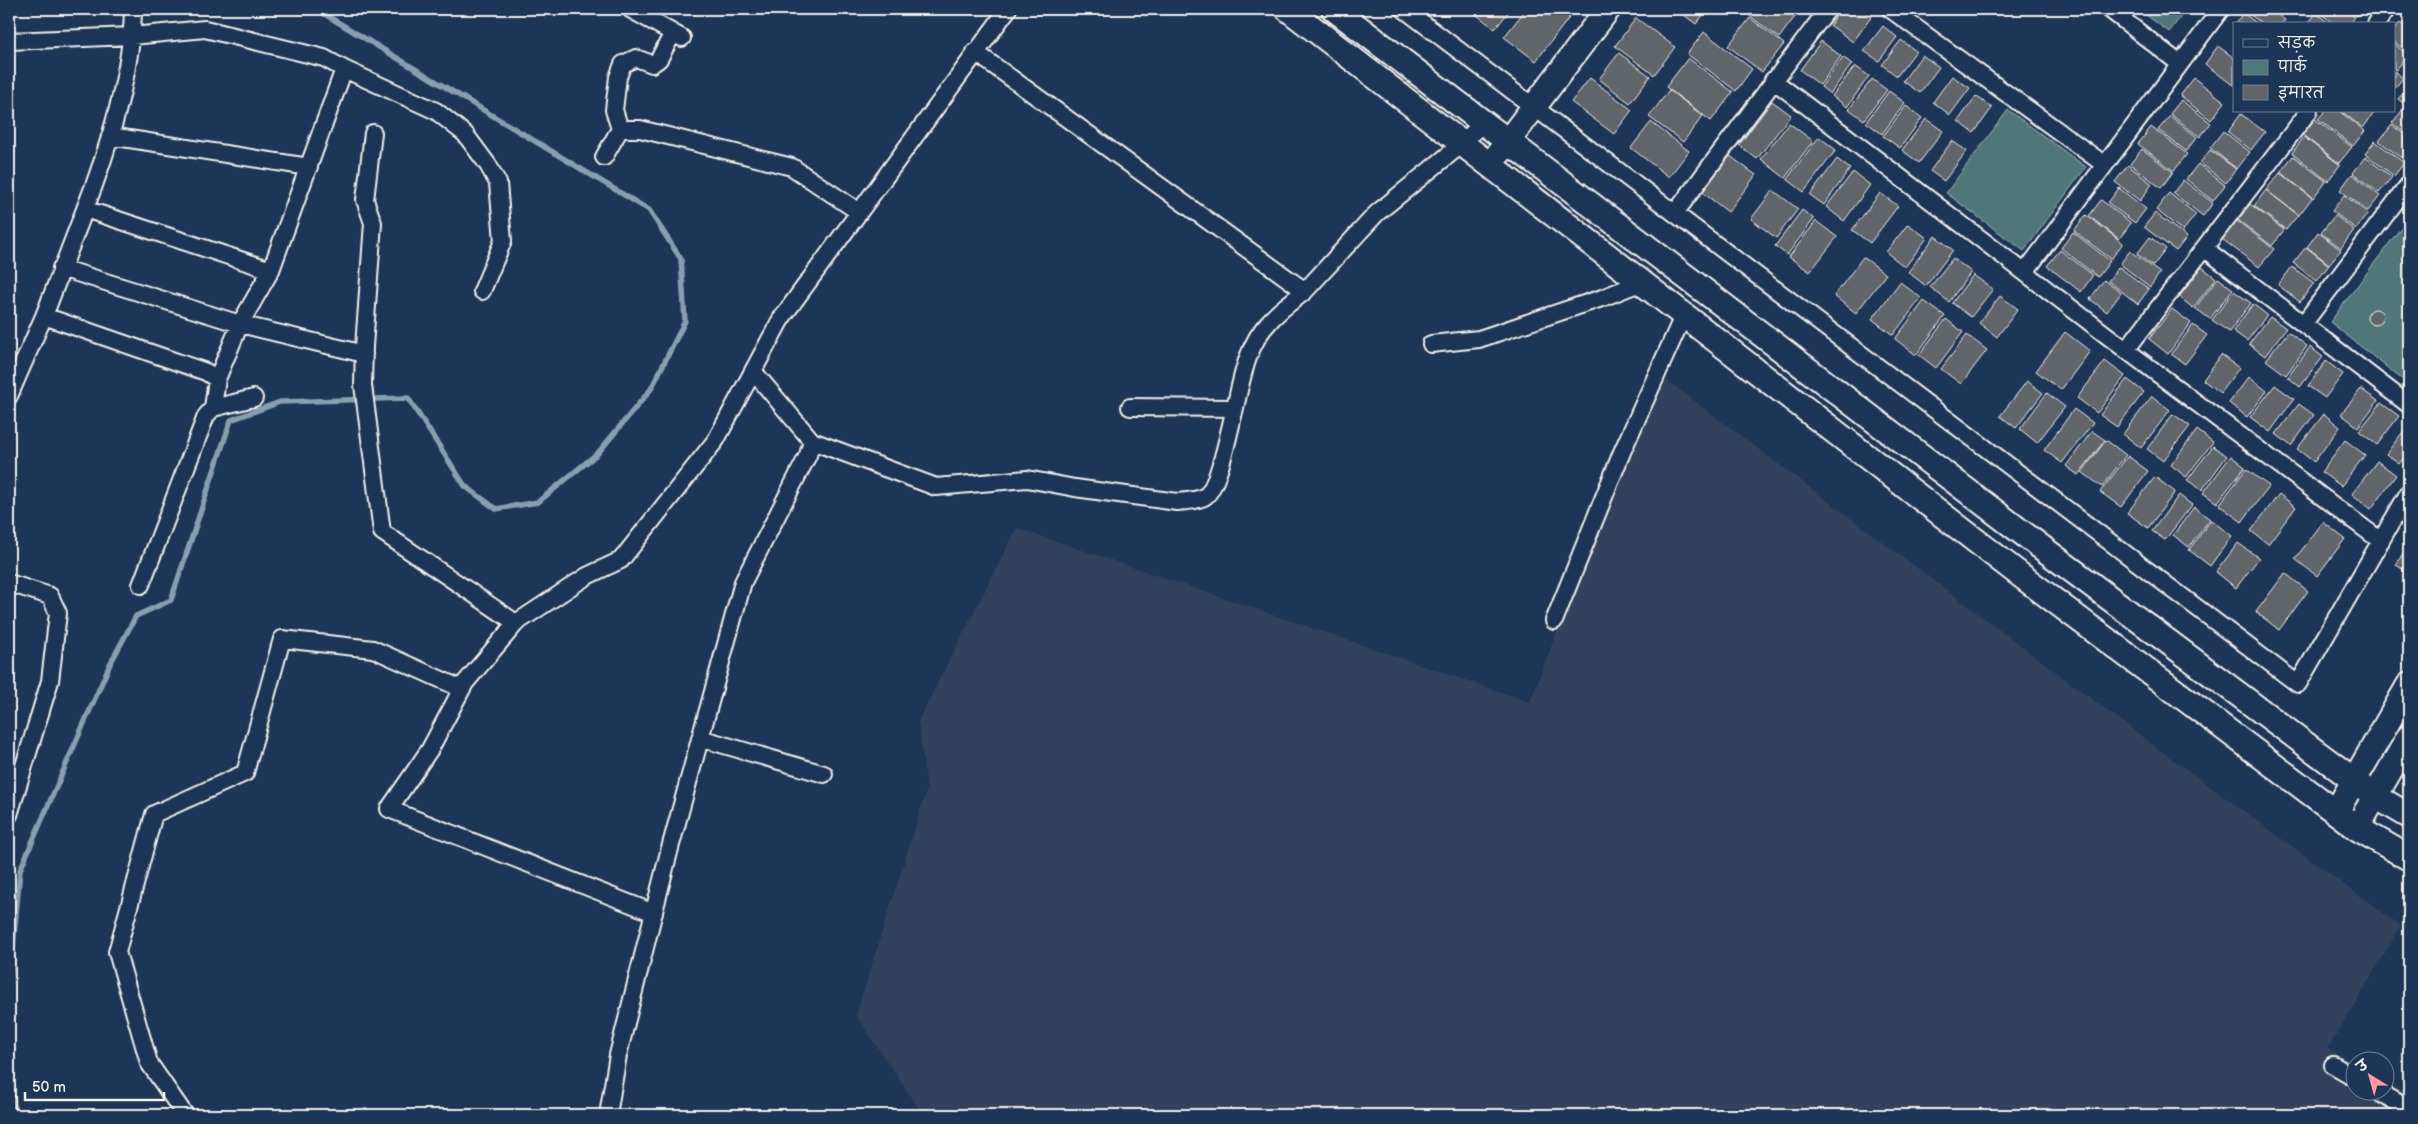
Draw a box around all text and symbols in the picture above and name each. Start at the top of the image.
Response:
legend [2233,22,2396,112]
text: सड़क [2277,34,2316,53]
text: पार्क [2277,55,2308,77]
text: इमारत [2278,84,2325,103]
north arrow [2346,1052,2396,1102]
text: उ [2352,1055,2373,1077]
scale bar [25,1069,164,1101]
text: 50 m [32,1078,66,1097]

